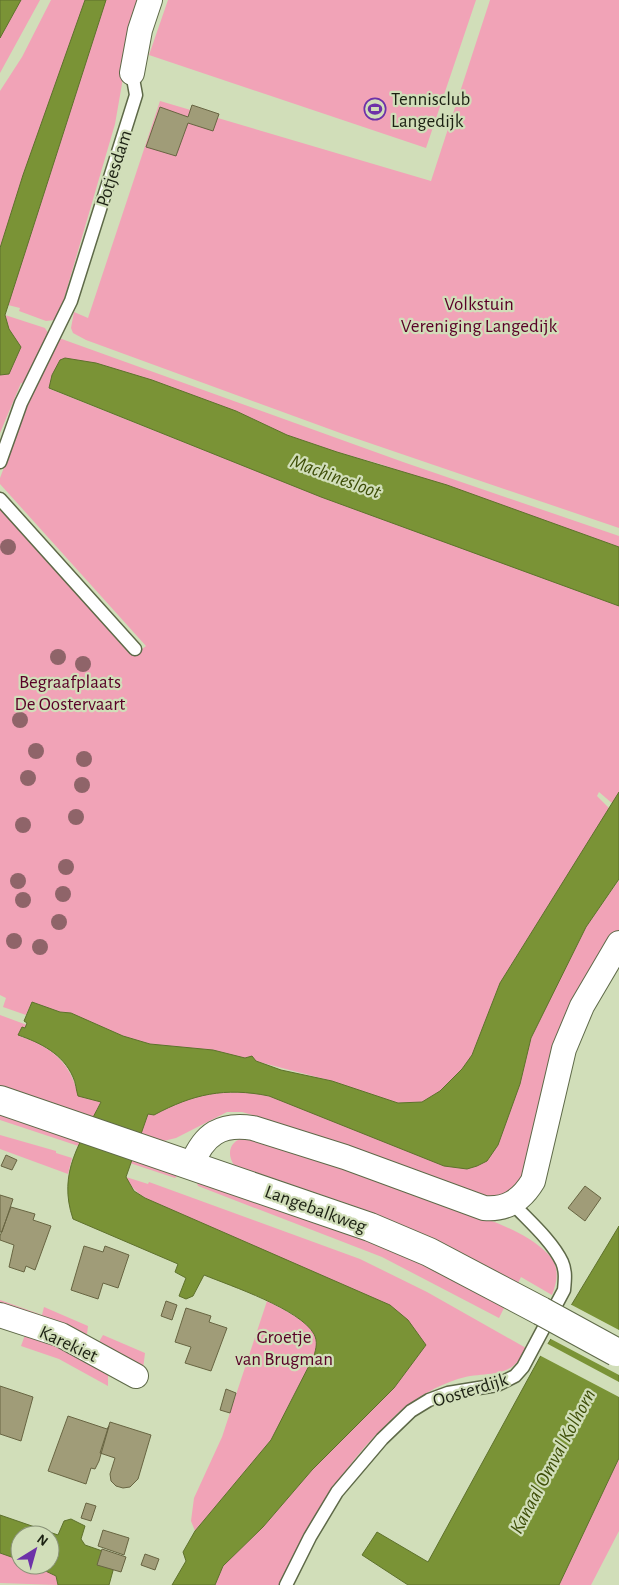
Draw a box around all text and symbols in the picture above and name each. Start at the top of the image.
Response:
place label: Tennisclub Langedijk [391,90,470,131]
sports icon: Tennisclub Langedijk [363,97,387,121]
street label: Potjesdam [93,128,136,209]
park label: Volkstuin Vereniging Langedijk [401,295,558,336]
water label: Machinesloot [288,451,384,503]
park label: Begraafplaats De Oostervaart [15,673,125,714]
street label: Langebalkweg [262,1182,370,1237]
street label: Karekiet [36,1323,100,1366]
park label: Groetje van Brugman [235,1328,333,1369]
street label: Oosterdijk [431,1370,510,1411]
water label: Kanaal Omval Kolhorn [506,1386,599,1537]
north arrow [10,1525,60,1575]
text: N [34,1532,50,1549]

